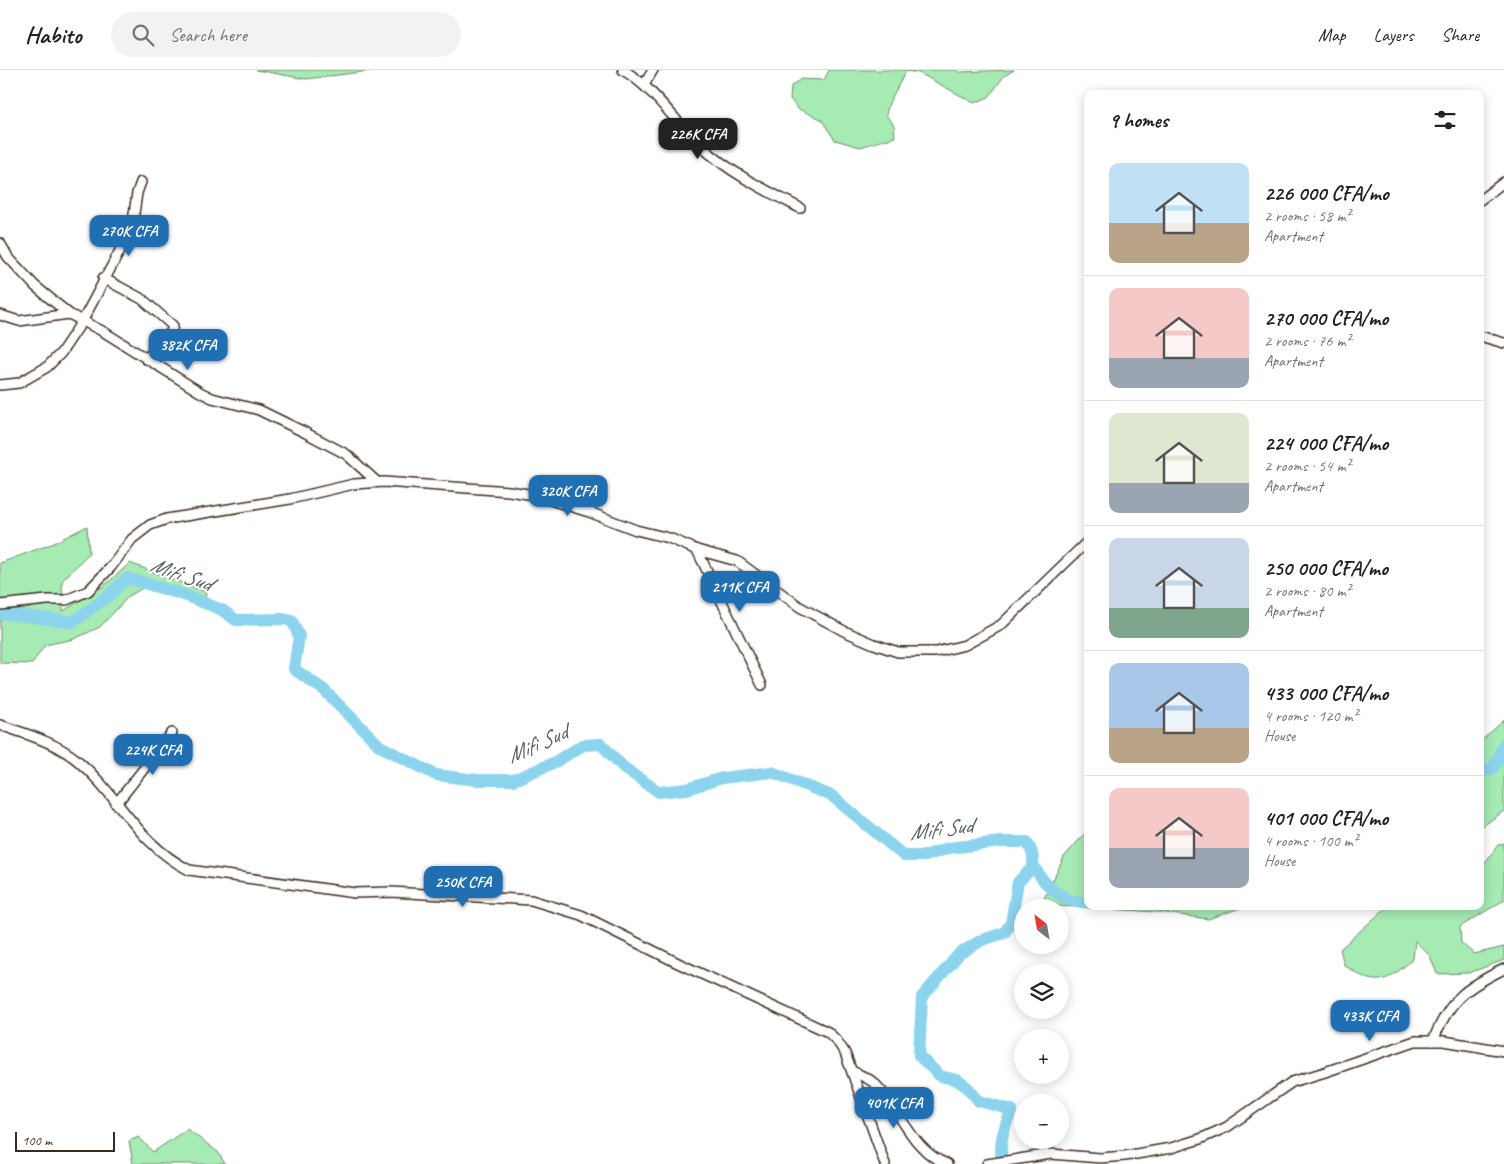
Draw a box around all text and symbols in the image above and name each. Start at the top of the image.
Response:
search box [111,12,461,57]
text: Habito [25,20,81,50]
icon: search [129,21,157,49]
text: Search here [169,23,247,47]
text: Map [1318,24,1346,46]
text: Layers [1374,24,1413,46]
text: Share [1441,24,1479,46]
icon: filters [1431,106,1459,134]
text: 9 homes [1109,107,1168,133]
pin: 226K CFA [646,118,750,160]
text: 226K CFA [669,124,727,144]
text: 226 000 CFA/mo [1264,180,1389,206]
icon: home [1149,183,1209,243]
text: 2 rooms · 58 m² [1264,206,1350,226]
pin: 270K CFA [77,214,181,257]
text: 270K CFA [101,221,157,241]
text: Apartment [1264,226,1323,246]
text: 270 000 CFA/mo [1264,305,1388,331]
icon: home [1149,308,1209,368]
pin: 382K CFA [136,328,240,371]
text: 2 rooms · 76 m² [1264,331,1350,351]
text: 382K CFA [160,335,216,355]
text: Apartment [1264,351,1323,371]
text: 224 000 CFA/mo [1264,430,1388,456]
icon: home [1149,433,1209,493]
text: 2 rooms · 54 m² [1264,456,1350,476]
pin: 320K CFA [516,474,620,517]
text: Apartment [1264,476,1323,496]
text: 320K CFA [540,481,596,501]
water label: Mifi Sud [147,550,221,600]
text: 250 000 CFA/mo [1264,555,1388,581]
icon: home [1149,558,1209,618]
pin: 211K CFA [688,570,792,613]
text: 211K CFA [712,577,768,597]
text: 2 rooms · 80 m² [1264,581,1350,601]
text: Apartment [1264,601,1323,621]
text: 433 000 CFA/mo [1264,680,1388,706]
icon: home [1149,683,1209,743]
text: 4 rooms · 120 m² [1264,706,1358,726]
water label: Mifi Sud [502,716,577,770]
text: House [1264,726,1295,746]
pin: 224K CFA [101,734,205,776]
text: 224K CFA [125,740,181,760]
text: 401 000 CFA/mo [1264,805,1388,831]
icon: home [1149,808,1209,868]
water label: Mifi Sud [908,810,980,847]
text: 4 rooms · 100 m² [1264,831,1358,851]
text: House [1264,851,1295,871]
pin: 250K CFA [411,866,515,908]
text: 250K CFA [435,872,491,892]
north arrow [1014,899,1069,954]
map controls [1014,899,1069,1149]
button: layers [1014,964,1069,1019]
pin: 433K CFA [1318,1000,1422,1042]
text: 433K CFA [1342,1006,1398,1026]
button: + [1014,1029,1069,1084]
pin: 401K CFA [842,1086,946,1129]
text: 401K CFA [866,1093,922,1113]
button: − [1014,1094,1069,1149]
scale bar [15,1129,115,1152]
text: 100 m [22,1132,52,1149]

